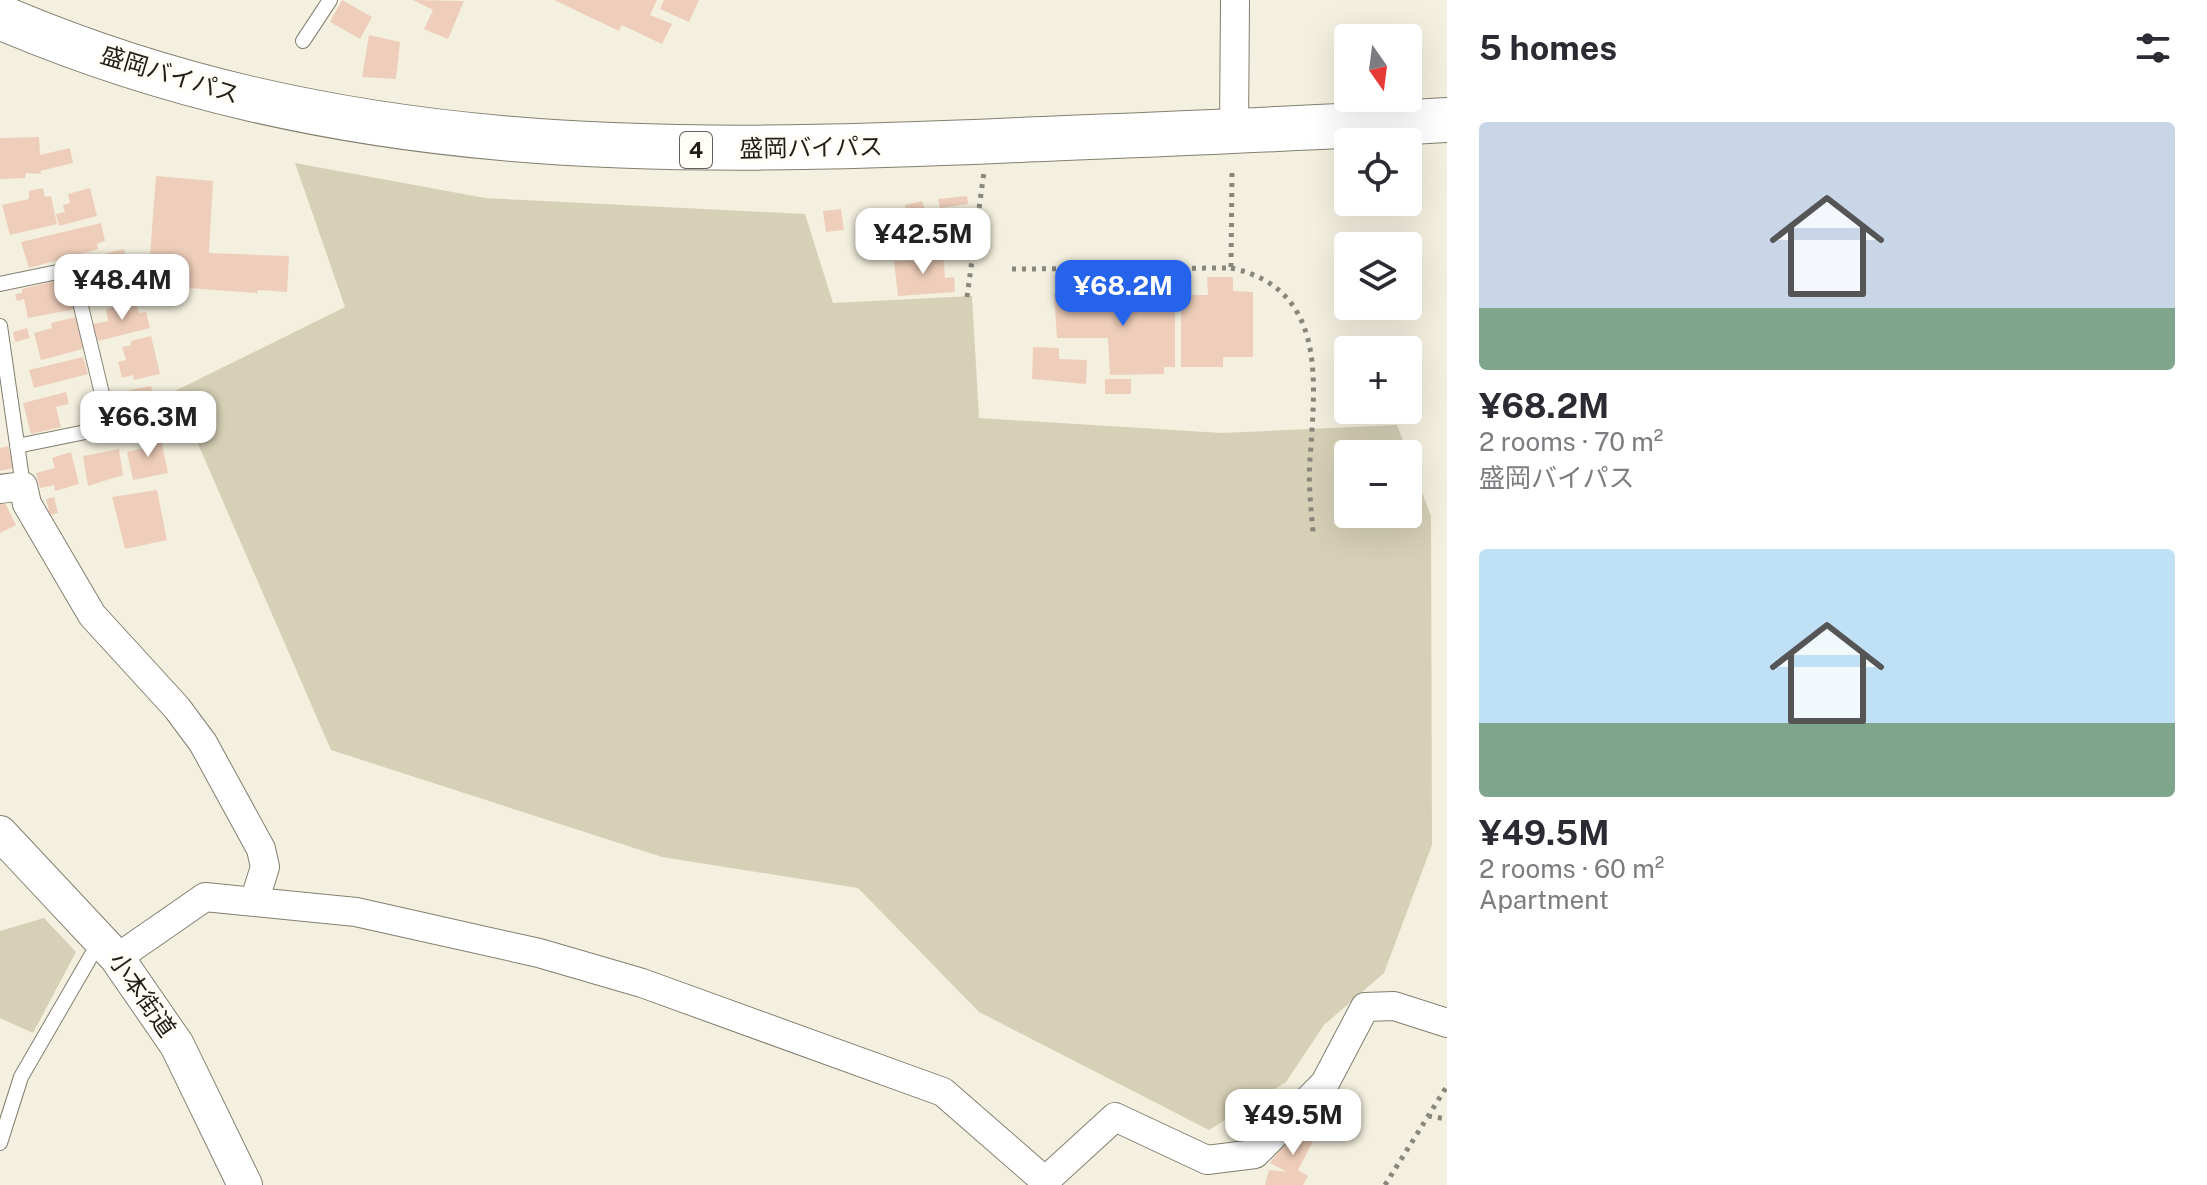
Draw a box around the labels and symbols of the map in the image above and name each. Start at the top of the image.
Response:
north arrow [1334,24,1422,112]
street label: 盛岡バイパス [98,40,243,108]
road number: 4 [680,132,712,168]
street label: 盛岡バイパス [739,132,883,162]
pin: ¥42.5M [858,208,988,276]
pin: ¥48.4M [57,254,187,322]
pin: ¥68.2M [1058,260,1188,328]
pin: ¥66.3M [83,391,213,459]
street label: 小本街道 [104,947,182,1042]
pin: ¥49.5M [1228,1089,1358,1157]

